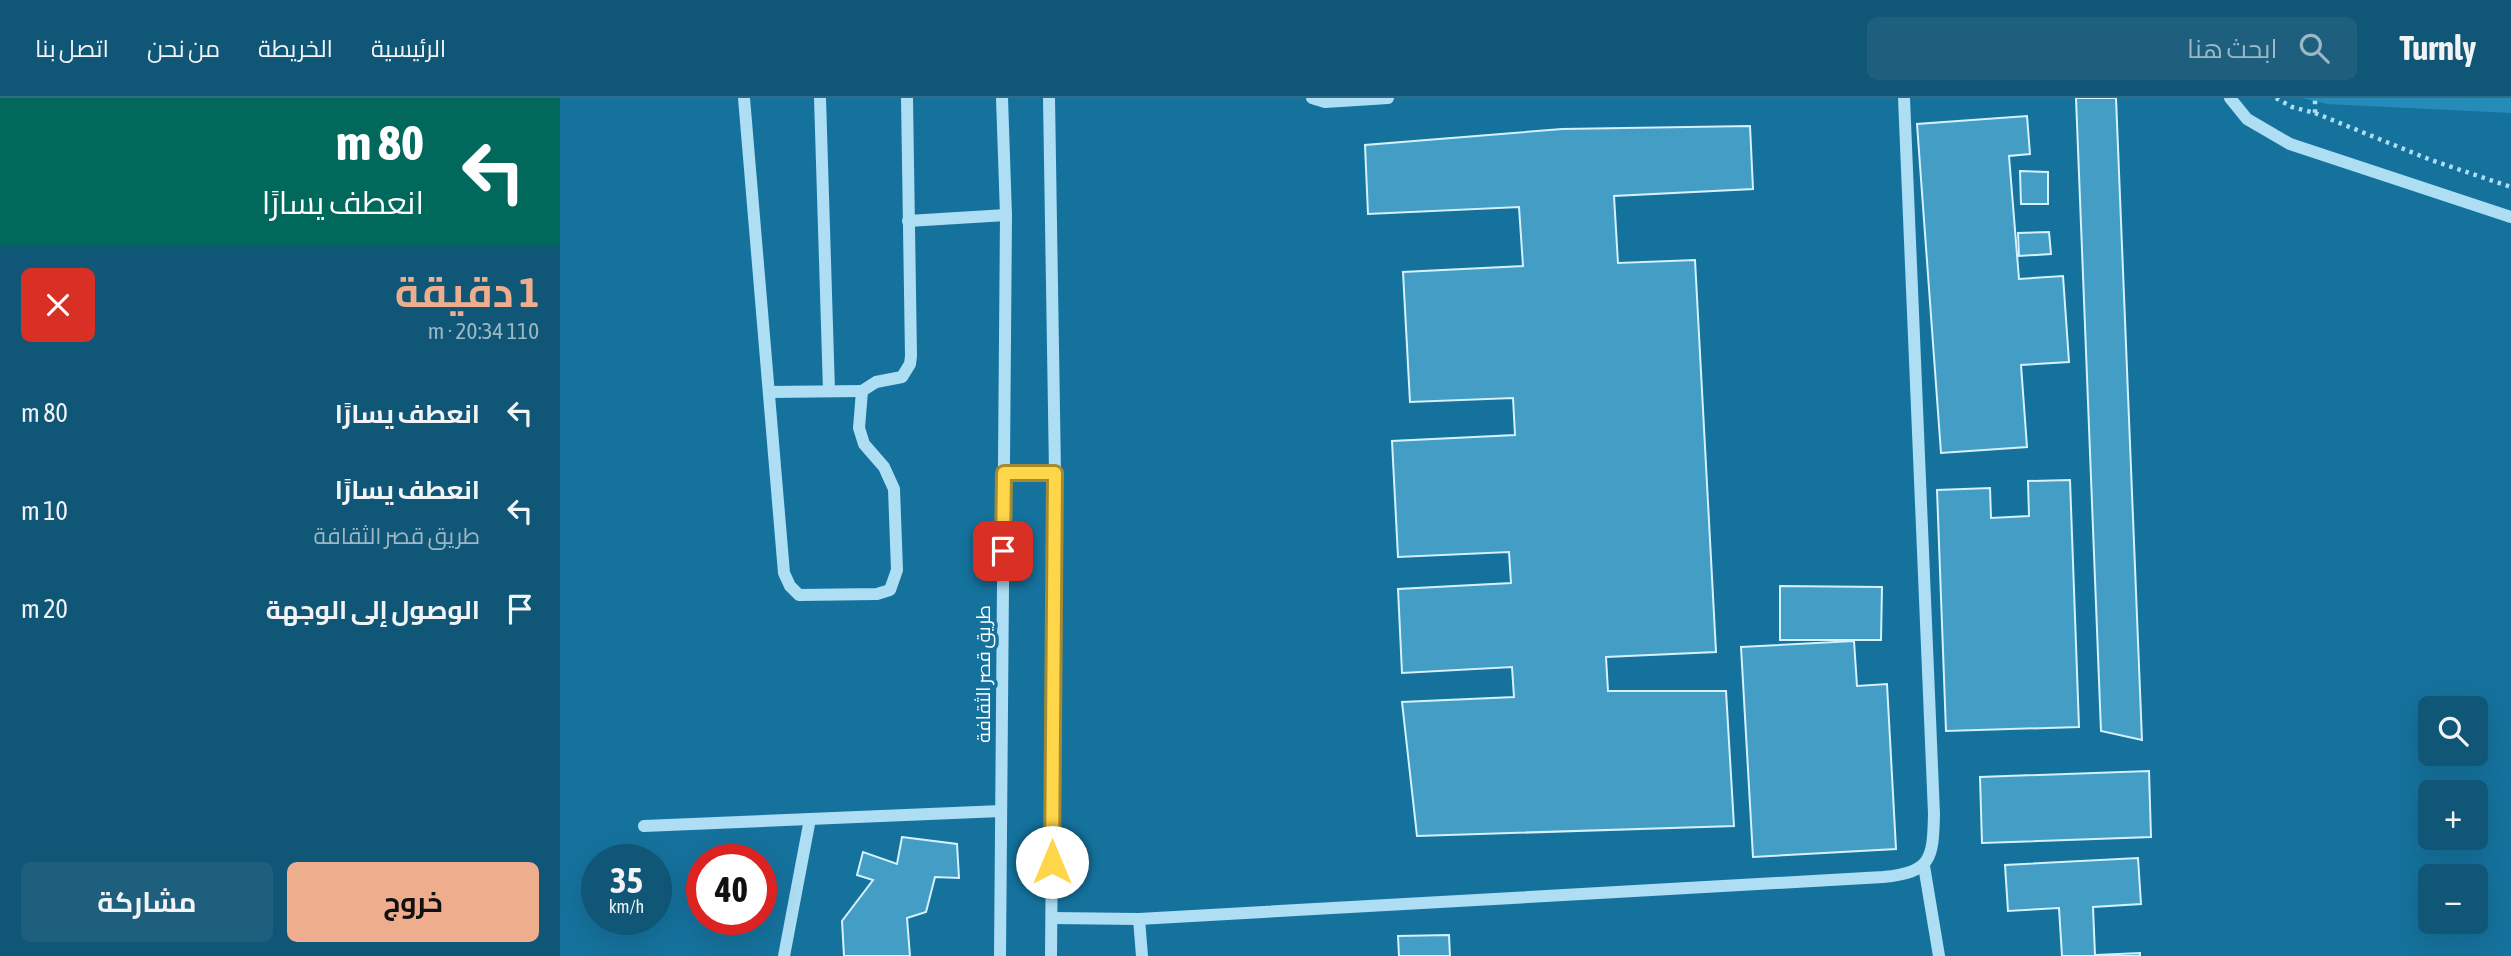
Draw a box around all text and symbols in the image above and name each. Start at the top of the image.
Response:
search box [1867,17,2357,80]
icon: search [2295,29,2333,67]
text: Turnly [2399,29,2476,67]
text: ابحث هنا [2187,34,2277,64]
text: اتصل بنا [35,35,109,62]
text: من نحن [147,35,220,62]
text: الخريطة [258,35,333,62]
text: الرئيسية [371,35,446,62]
text: 80 m [336,114,424,170]
icon: left [448,126,539,217]
text: انعطف يسارًا [262,184,424,221]
button: close [21,268,95,342]
text: 1 دقيقة [395,268,539,316]
text: 110 m · 20:34 [428,318,539,344]
icon: left [501,394,539,432]
text: 80 m [21,398,68,428]
text: انعطف يسارًا [335,399,480,429]
text: انعطف يسارًا [335,475,480,505]
icon: left [501,492,539,530]
text: 10 m [21,496,68,526]
pin [973,521,1033,581]
text: طريق قصر الثقافة [313,523,480,549]
icon: arrive [984,532,1022,570]
icon: arrive [501,590,539,628]
text: 20 m [21,594,68,624]
text: الوصول إلى الوجهة [266,595,480,625]
street label: طريق قصر الثقافة [972,605,996,743]
map controls [2418,696,2488,934]
button: search [2418,696,2488,766]
button: + [2418,780,2488,850]
position arrow [1015,825,1089,899]
speed limit sign: 40 [686,844,777,935]
text: 35 [610,860,643,900]
button: مشاركة [21,862,273,942]
button: خروج [287,862,539,942]
button: − [2418,864,2488,934]
text: km/h [609,896,644,917]

